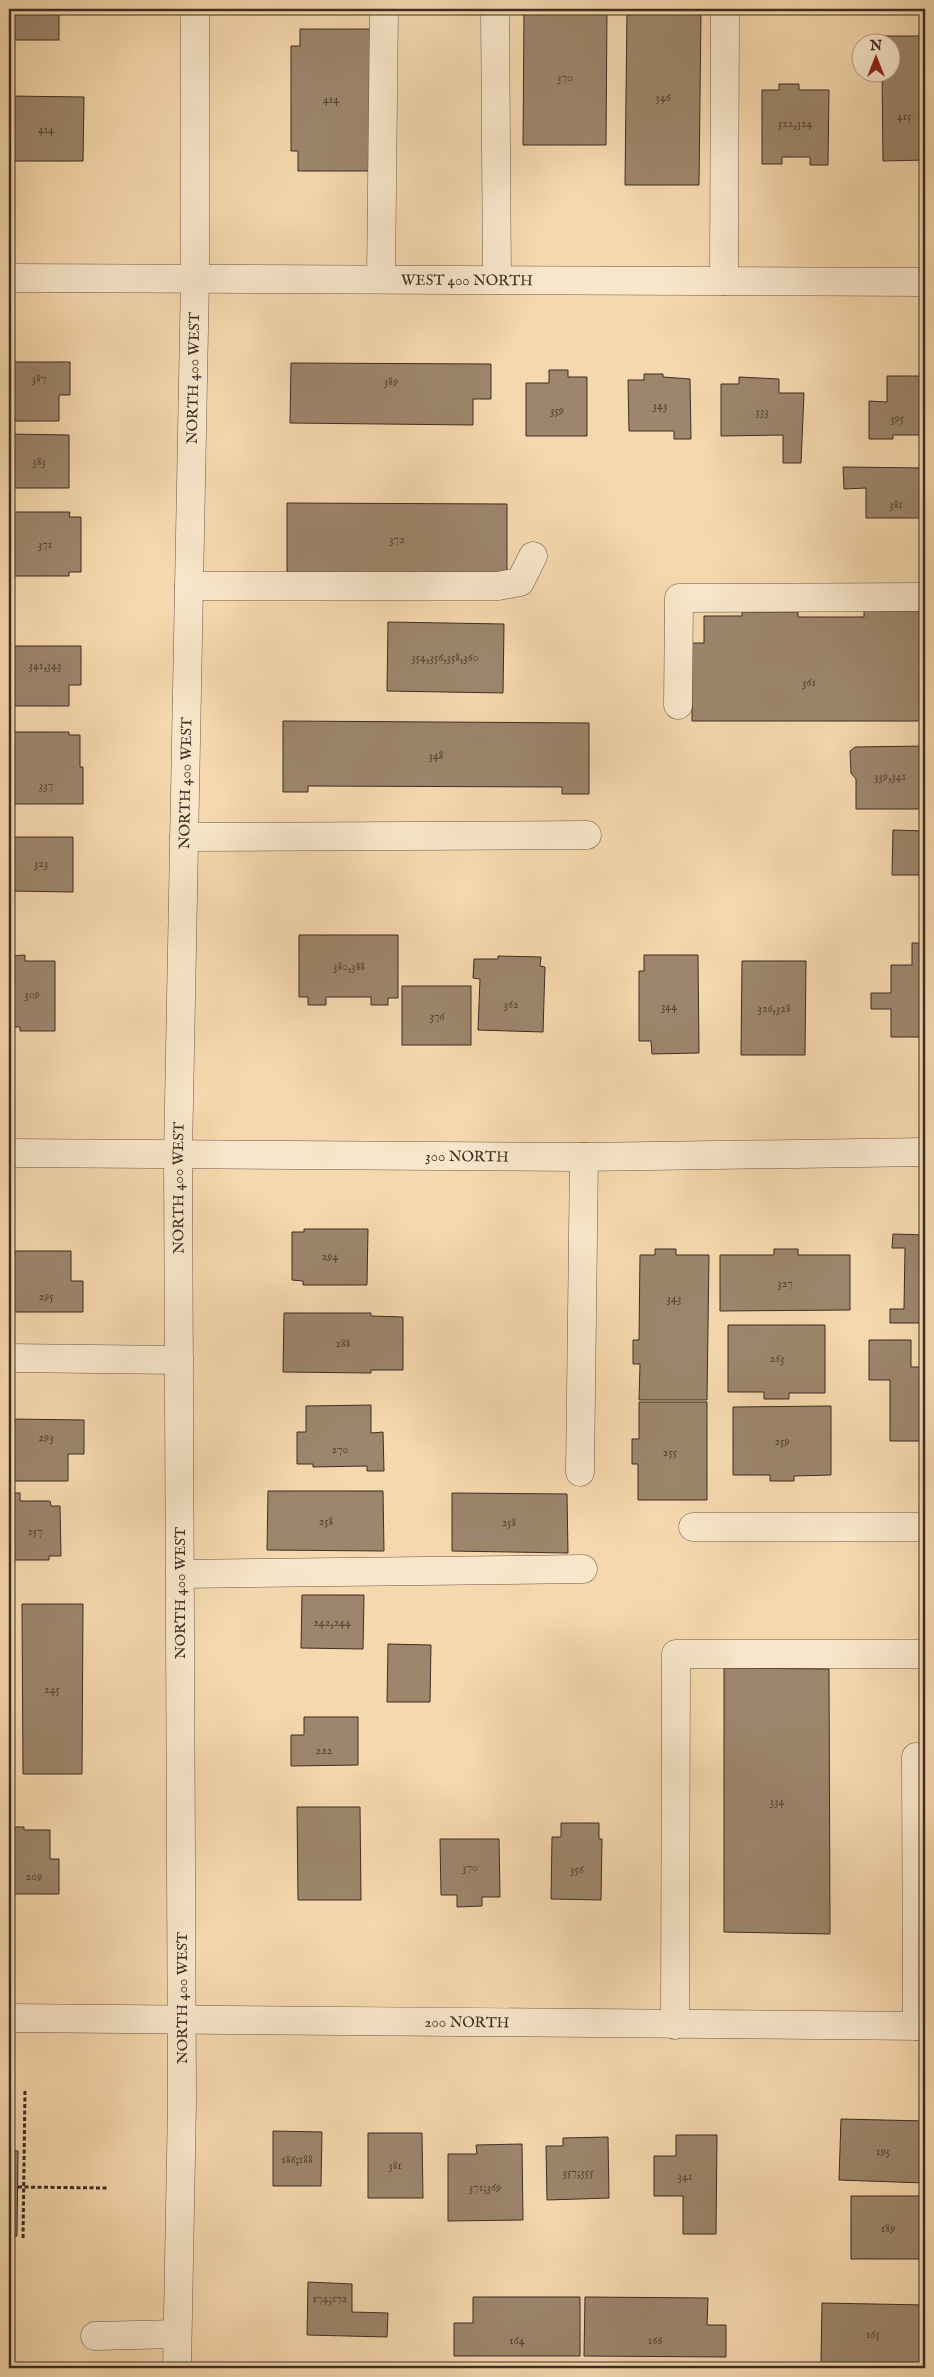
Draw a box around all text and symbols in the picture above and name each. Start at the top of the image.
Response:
north arrow [852,32,902,82]
text: N [869,37,882,55]
house number: 370 [557,70,573,85]
house number: 346 [655,90,672,105]
house number: 414 [323,92,339,107]
house number: 415 [897,109,912,124]
house number: 322,324 [778,116,813,131]
house number: 414 [38,122,54,137]
street label: WEST 400 NORTH [401,270,533,290]
street label: NORTH 400 WEST [182,312,204,444]
house number: 387 [32,371,46,386]
house number: 389 [384,374,398,389]
house number: 343 [653,398,667,413]
house number: 359 [550,403,564,418]
house number: 333 [755,404,769,419]
house number: 395 [890,411,905,426]
house number: 383 [32,454,46,469]
house number: 381 [889,497,903,512]
house number: 372 [389,532,405,547]
house number: 371 [38,537,52,552]
house number: 354,356,358,360 [411,650,479,665]
house number: 341,343 [29,658,61,673]
house number: 361 [802,675,816,690]
street label: NORTH 400 WEST [174,717,196,849]
house number: 348 [428,748,444,763]
house number: 339,341 [874,769,906,784]
house number: 337 [39,778,53,793]
house number: 323 [34,856,48,871]
house number: 380,388 [333,959,365,974]
house number: 309 [24,987,40,1002]
house number: 362 [503,997,519,1012]
house number: 344 [661,999,677,1014]
house number: 326,328 [757,1001,791,1016]
house number: 376 [429,1009,446,1024]
street label: NORTH 400 WEST [168,1122,188,1254]
street label: 300 NORTH [425,1146,509,1166]
house number: 294 [322,1249,338,1264]
house number: 327 [777,1276,793,1291]
house number: 295 [38,1289,54,1304]
house number: 343 [667,1291,681,1306]
house number: 288 [335,1336,351,1351]
house number: 263 [769,1351,785,1366]
house number: 293 [38,1430,54,1445]
house number: 259 [774,1434,790,1449]
house number: 270 [331,1442,349,1457]
house number: 255 [663,1445,678,1460]
house number: 258 [319,1514,334,1529]
house number: 258 [502,1515,517,1530]
house number: 257 [27,1524,43,1539]
street label: NORTH 400 WEST [171,1527,190,1659]
house number: 242,244 [313,1615,351,1630]
house number: 245 [44,1682,61,1697]
house number: 222 [316,1743,333,1758]
house number: 334 [770,1794,785,1809]
house number: 370 [462,1860,478,1875]
house number: 356 [570,1862,585,1877]
house number: 209 [26,1869,42,1884]
street label: NORTH 400 WEST [173,1932,192,2064]
street label: 200 NORTH [424,2012,510,2032]
house number: 195 [876,2144,891,2159]
house number: 186;188 [281,2152,313,2167]
house number: 381 [388,2158,402,2173]
house number: 357;355 [563,2165,594,2180]
house number: 341 [678,2169,692,2184]
house number: 371;369 [469,2180,501,2195]
house number: 189 [881,2221,895,2236]
house number: 174;172 [312,2291,348,2306]
house number: 165 [866,2327,881,2342]
house number: 164 [509,2333,525,2348]
house number: 166 [648,2333,663,2348]

